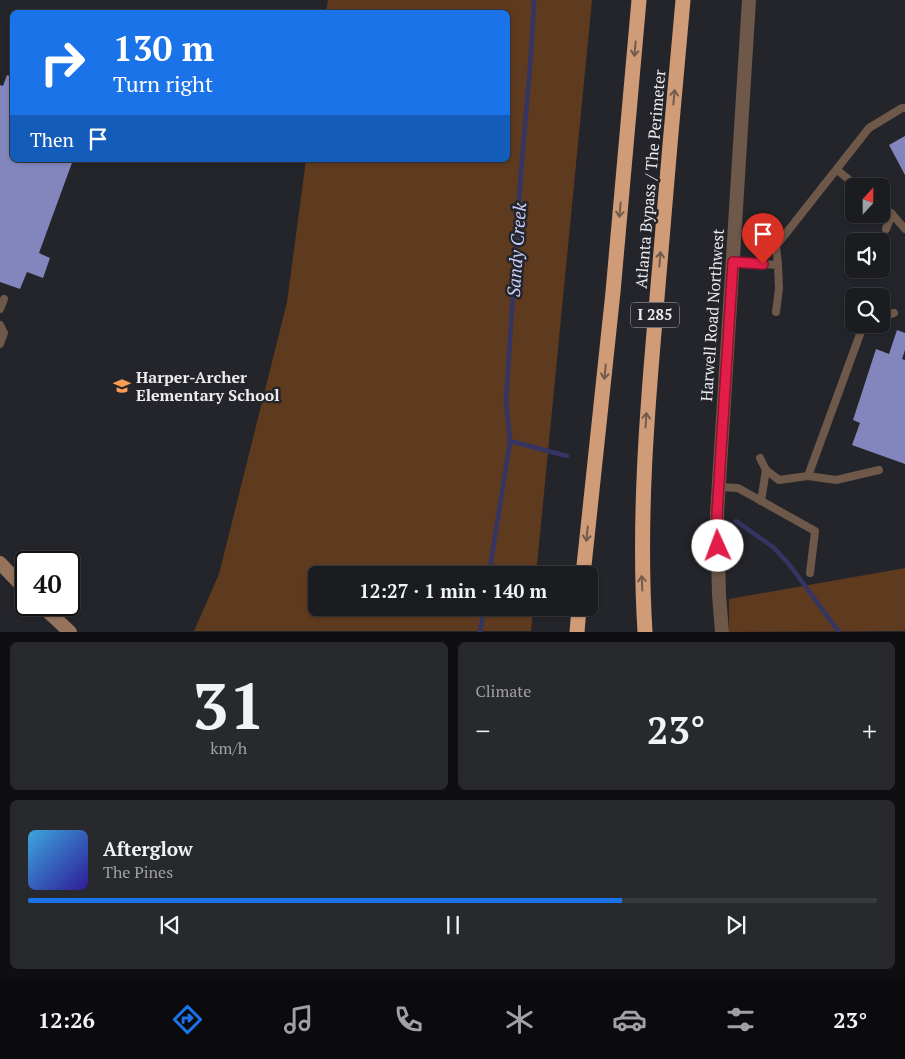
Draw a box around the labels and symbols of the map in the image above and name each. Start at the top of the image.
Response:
one-way arrow [630,40,640,56]
street label: Atlanta Bypass / The Perimeter [629,68,671,289]
one-way arrow [670,89,679,105]
north arrow [845,178,890,222]
water label: Sandy Creek [501,202,531,298]
one-way arrow [616,202,625,218]
pin [742,213,784,264]
street label: Harwell Road Northwest [695,228,729,402]
one-way arrow [655,251,665,267]
road number: I 285 [631,302,679,328]
one-way arrow [600,364,610,380]
place label: Harper-Archer Elementary School [136,366,280,406]
school or university icon: Harper-Archer Elementary School [112,376,132,396]
one-way arrow [642,413,651,429]
position arrow [691,519,743,571]
one-way arrow [582,525,592,541]
speed limit sign: 40 [15,551,80,616]
one-way arrow [638,575,647,591]

